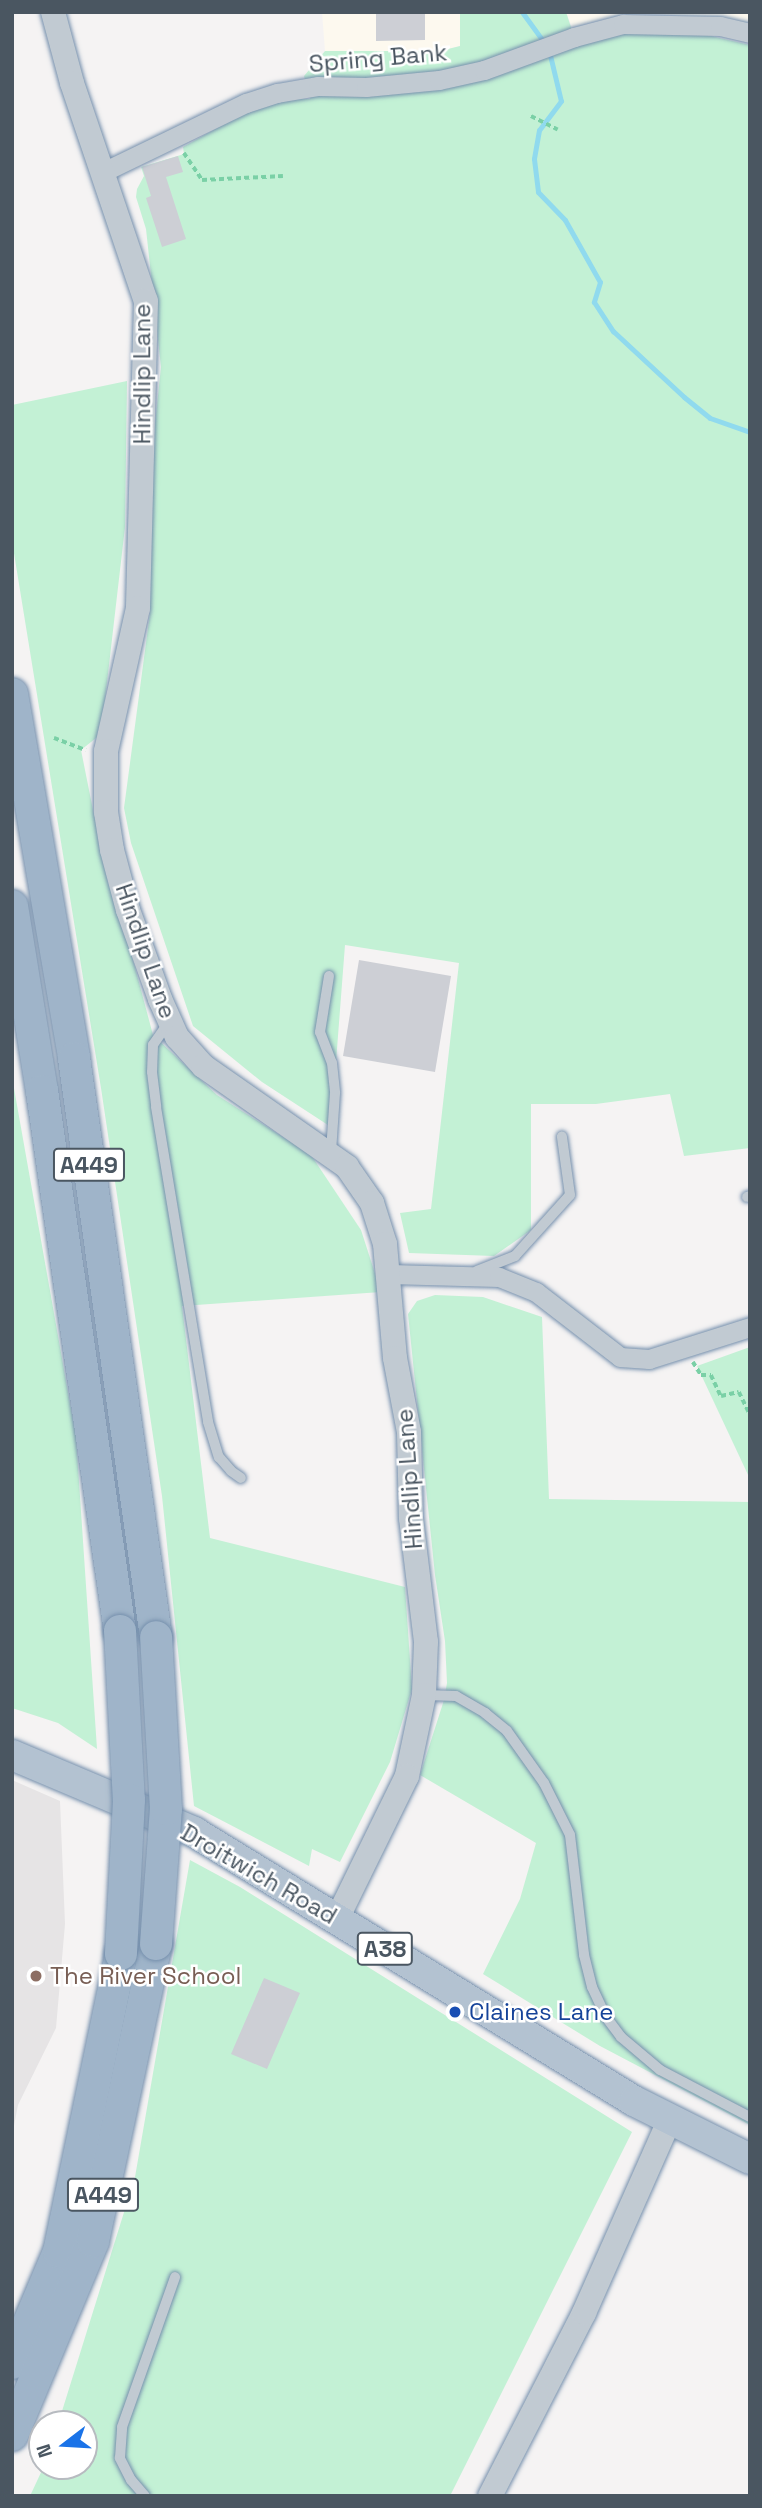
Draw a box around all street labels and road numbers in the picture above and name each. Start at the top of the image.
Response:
street label: Spring Bank [308,38,448,78]
street label: Hindlip Lane [128,304,156,444]
street label: Hindlip Lane [109,880,183,1022]
road number: A449 [52,1146,126,1184]
street label: Hindlip Lane [390,1408,428,1550]
street label: Droitwich Road [176,1818,342,1930]
road number: A38 [355,1930,415,1968]
road number: A449 [66,2176,140,2214]

